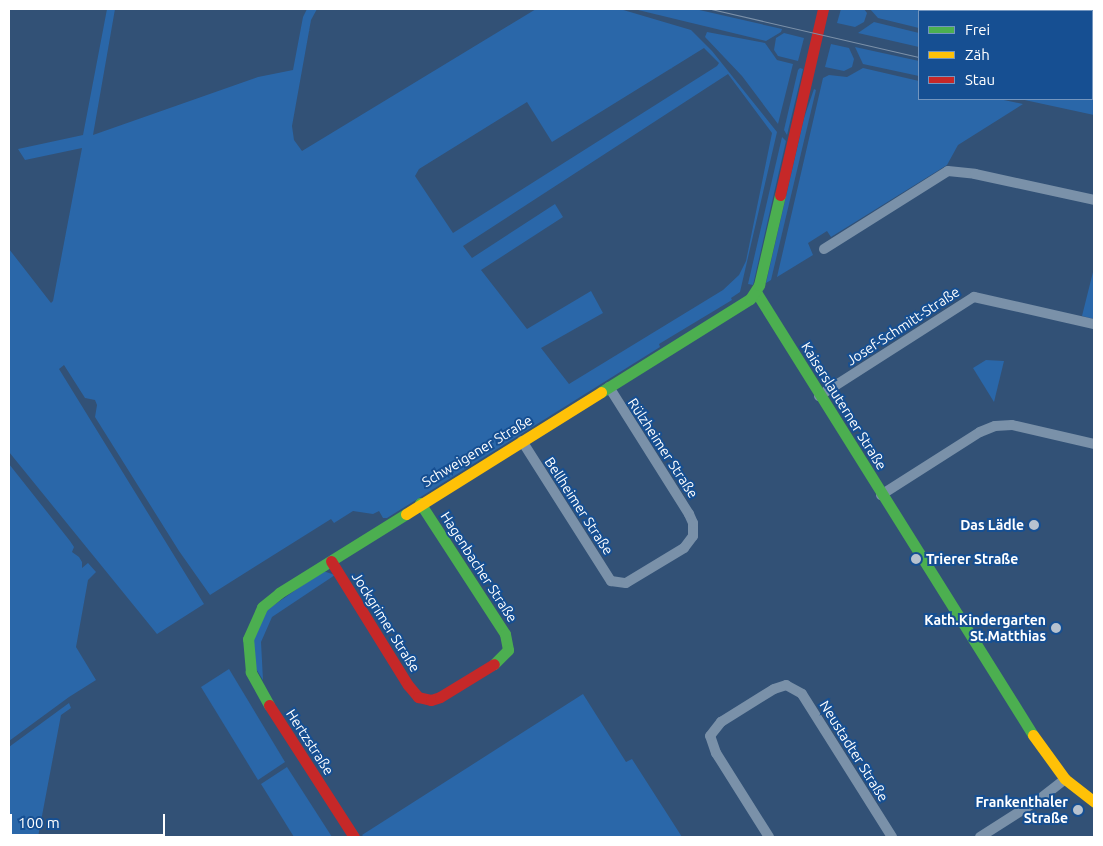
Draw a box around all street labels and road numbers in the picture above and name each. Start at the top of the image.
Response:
street label: Josef-Schmitt-Straße [843,283,963,369]
street label: Kaiserslauterner Straße [798,339,890,473]
street label: Rülzheimer Straße [624,395,702,501]
street label: Schweigener Straße [419,412,535,490]
street label: Bellheimer Straße [541,454,617,558]
street label: Hagenbacher Straße [437,509,521,625]
street label: Jockgrimer Straße [348,569,424,675]
street label: Neustadter Straße [816,697,892,805]
street label: Hertzstraße [283,706,337,778]

